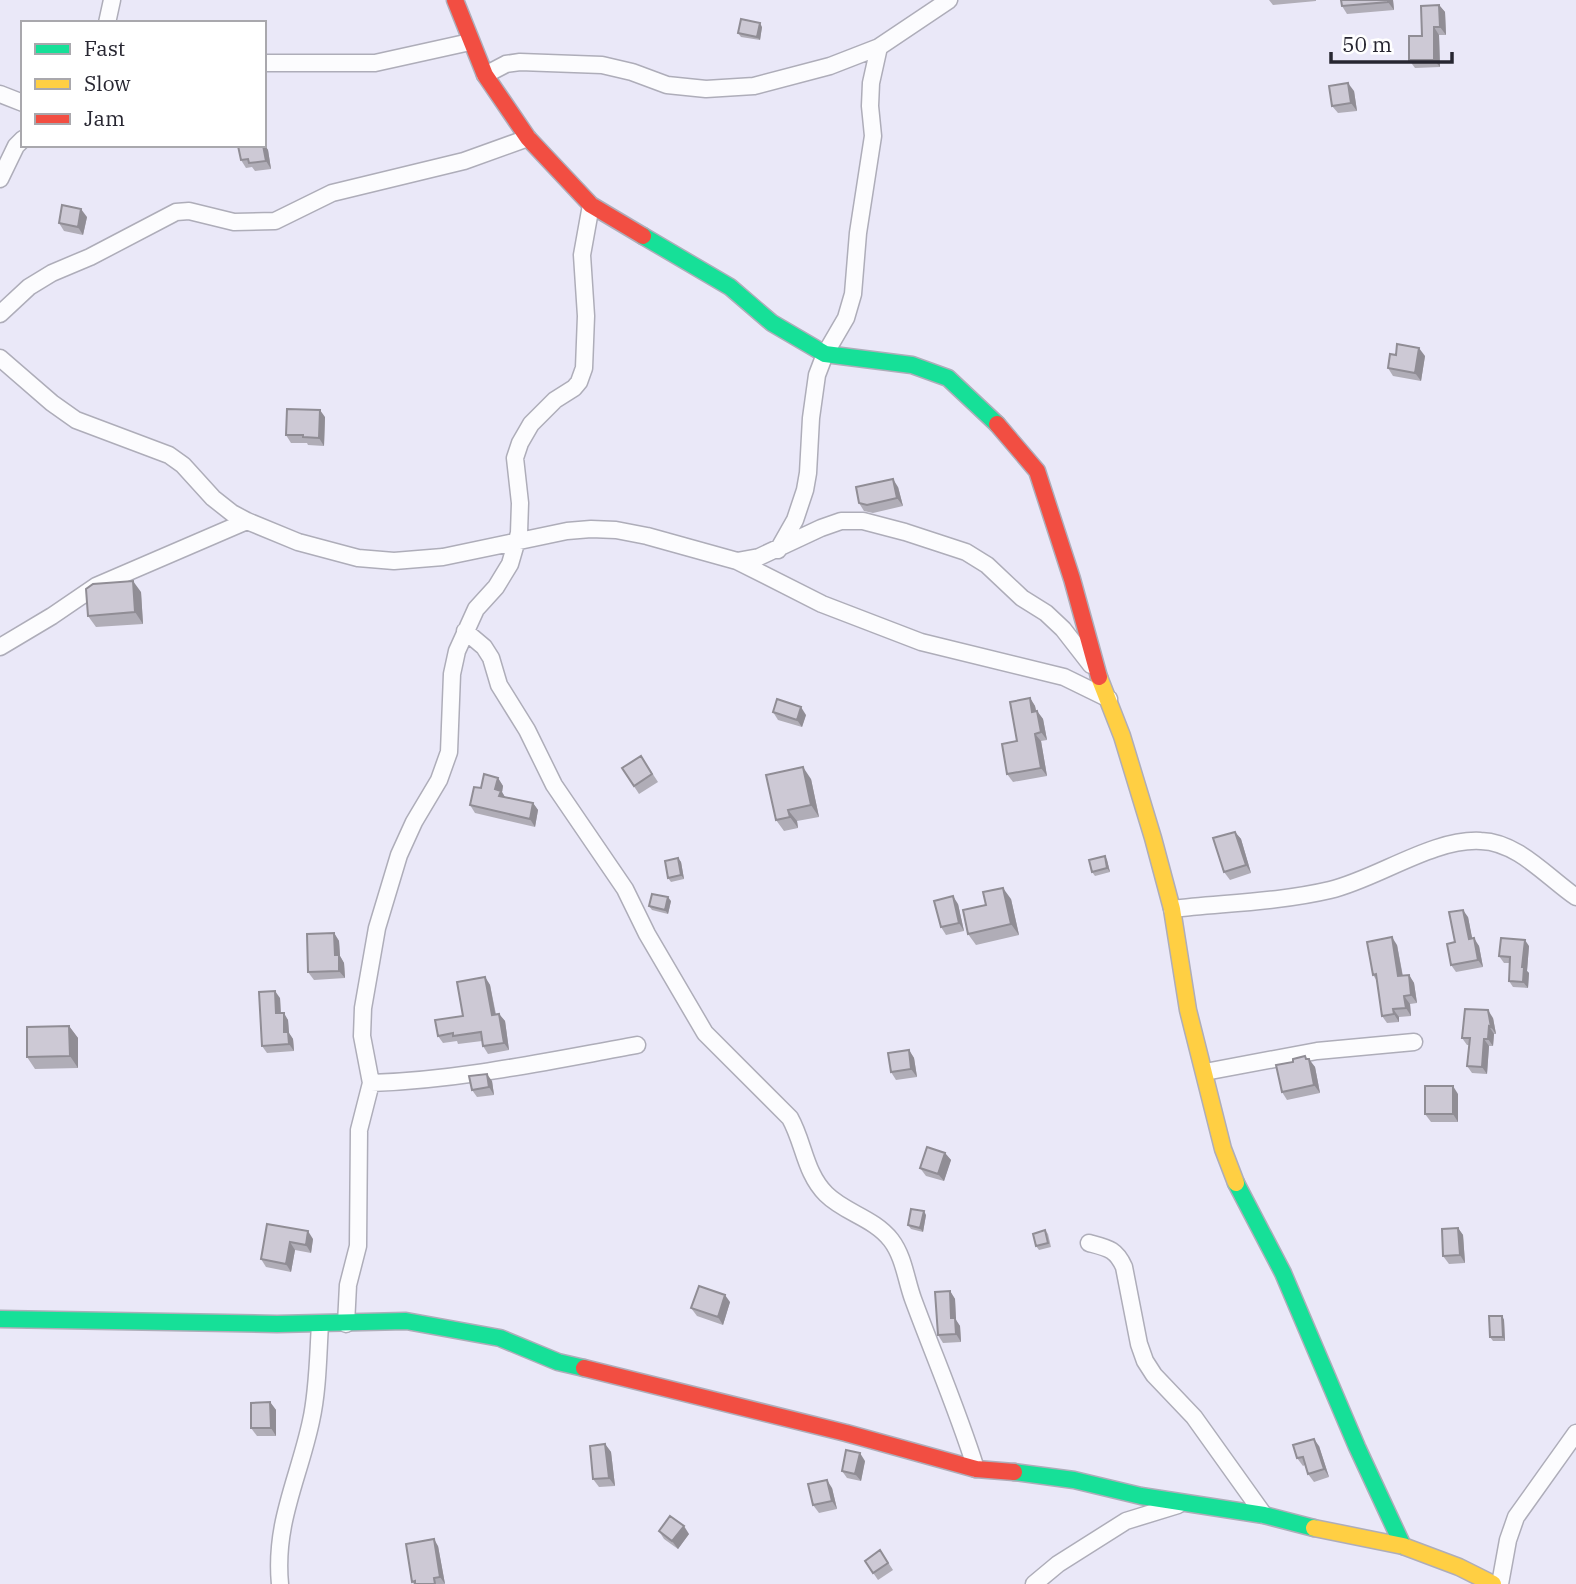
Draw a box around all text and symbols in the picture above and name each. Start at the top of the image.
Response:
legend [21,21,266,147]
scale bar [1331,21,1452,65]
text: 50 m [1342,30,1392,58]
text: Fast [84,34,125,62]
text: Slow [84,69,131,97]
text: Jam [84,104,125,132]

